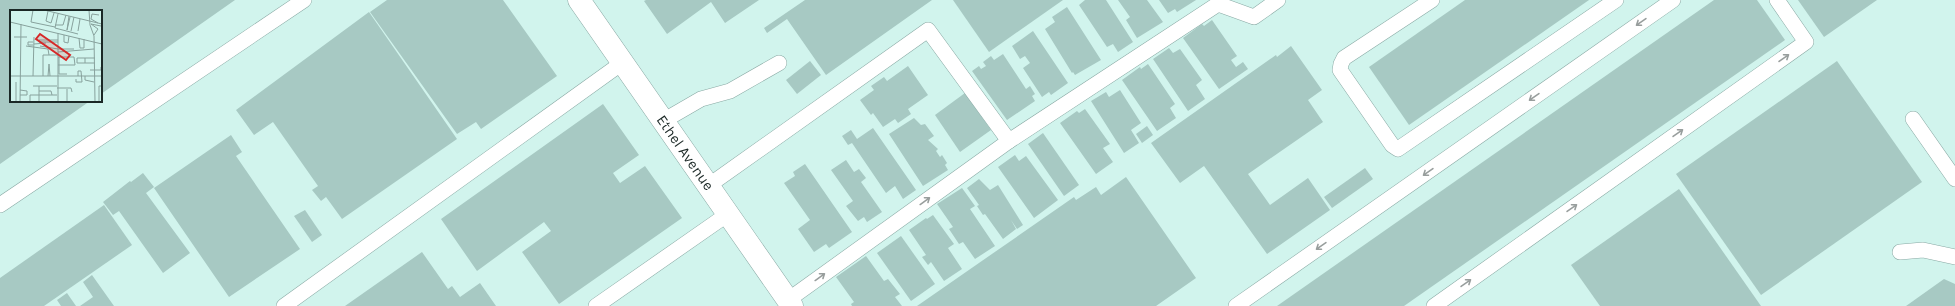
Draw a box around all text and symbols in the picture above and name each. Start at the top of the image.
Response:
inset map [10,10,102,102]
one-way arrow [1635,18,1646,26]
one-way arrow [1778,54,1789,62]
one-way arrow [1529,93,1540,101]
street label: Ethel Avenue [653,111,718,194]
one-way arrow [1672,129,1683,137]
one-way arrow [1423,168,1434,176]
one-way arrow [920,197,931,205]
one-way arrow [1566,204,1577,212]
one-way arrow [1316,242,1327,250]
one-way arrow [814,273,825,281]
one-way arrow [1460,279,1471,287]

